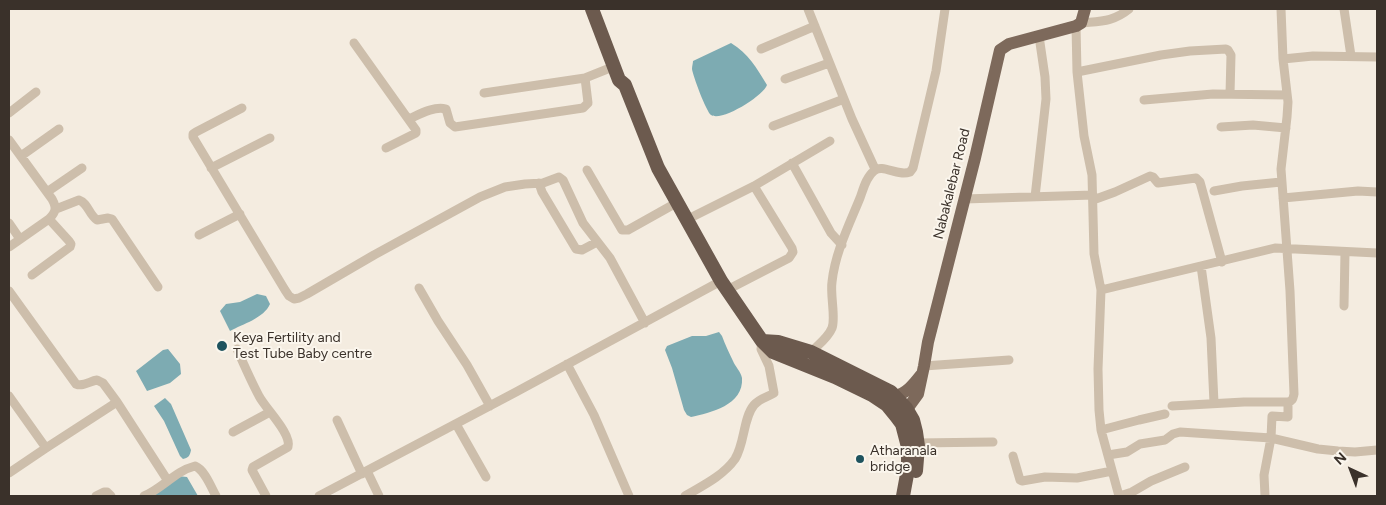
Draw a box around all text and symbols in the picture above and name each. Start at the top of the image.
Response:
street label: Nabakalebar Road [930,127,974,241]
place label: Keya Fertility and Test Tube Baby centre [233,330,372,362]
marker: Keya Fertility and Test Tube Baby centre [215,339,229,353]
place label: Atharanala bridge [870,443,937,476]
north arrow [1326,445,1376,495]
text: N [1331,449,1350,469]
marker: Atharanala bridge [854,453,866,465]

